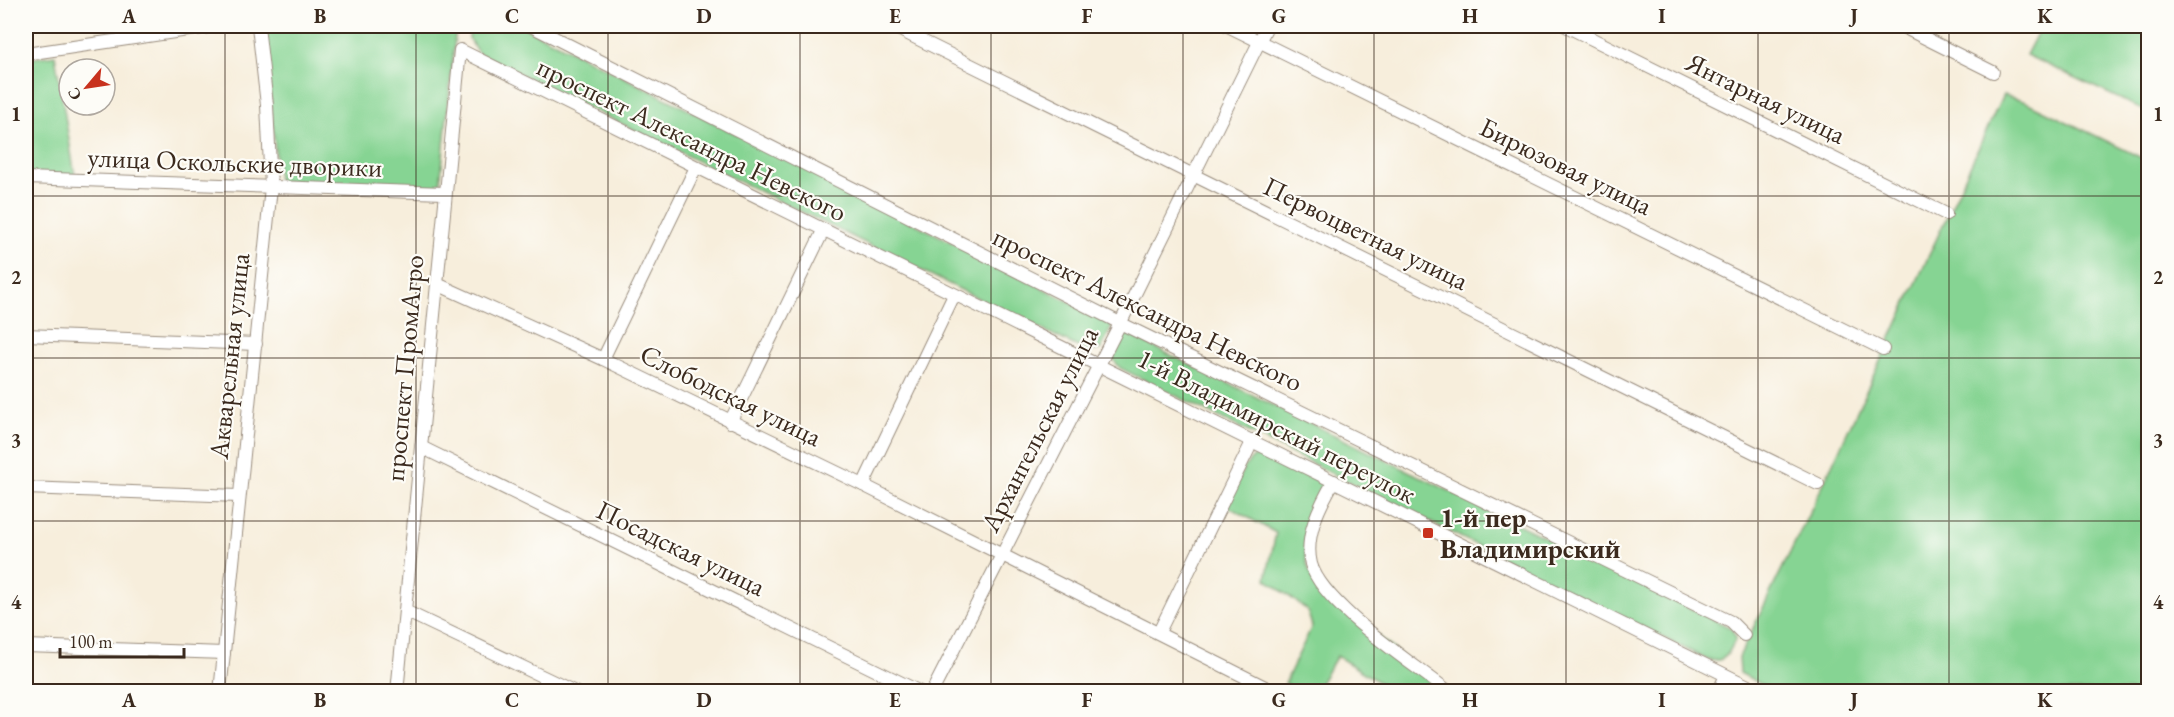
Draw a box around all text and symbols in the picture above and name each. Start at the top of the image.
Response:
text: A [121,3,137,29]
text: B [314,3,326,29]
text: C [505,3,519,29]
text: D [696,3,712,29]
text: E [889,3,901,29]
text: F [1082,3,1093,29]
text: G [1272,3,1286,29]
text: H [1462,3,1478,29]
text: I [1658,3,1666,29]
text: J [1848,3,1858,29]
text: K [2037,3,2053,29]
street label: Янтарная улица [1680,44,1852,152]
street label: проспект Александра Невского [532,49,852,229]
north arrow [57,57,117,117]
text: С [62,84,86,104]
text: 1 [11,101,21,127]
text: 1 [2153,101,2163,127]
street label: Бирюзовая улица [1474,109,1658,223]
street label: улица Оскольские дворики [87,139,383,185]
street label: Первоцветная улица [1258,168,1475,298]
street label: проспект Александра Невского [988,219,1308,399]
street label: Акварельная улица [201,251,257,462]
street label: проспект ПромАгро [377,253,431,483]
text: 2 [11,264,22,290]
text: 2 [2153,264,2164,290]
street label: Архангельская улица [972,320,1106,539]
street label: Слободская улица [635,336,828,454]
street label: 1-й Владимирский переулок [1132,341,1422,511]
text: 3 [11,427,21,453]
text: 3 [2153,427,2163,453]
street label: Посадская улица [591,492,771,604]
place label: 1-й пер Владимирский [1440,500,1620,566]
marker: 1-й пер Владимирский [1421,526,1435,540]
text: 4 [11,589,22,615]
text: 4 [2153,589,2164,615]
scale bar [60,621,184,659]
text: 100 m [69,630,113,653]
text: A [121,687,137,713]
text: B [314,687,326,713]
text: C [505,687,519,713]
text: D [696,687,712,713]
text: E [889,687,901,713]
text: F [1082,687,1093,713]
text: G [1272,687,1286,713]
text: H [1462,687,1478,713]
text: I [1658,687,1666,713]
text: J [1848,687,1858,713]
text: K [2037,687,2053,713]

